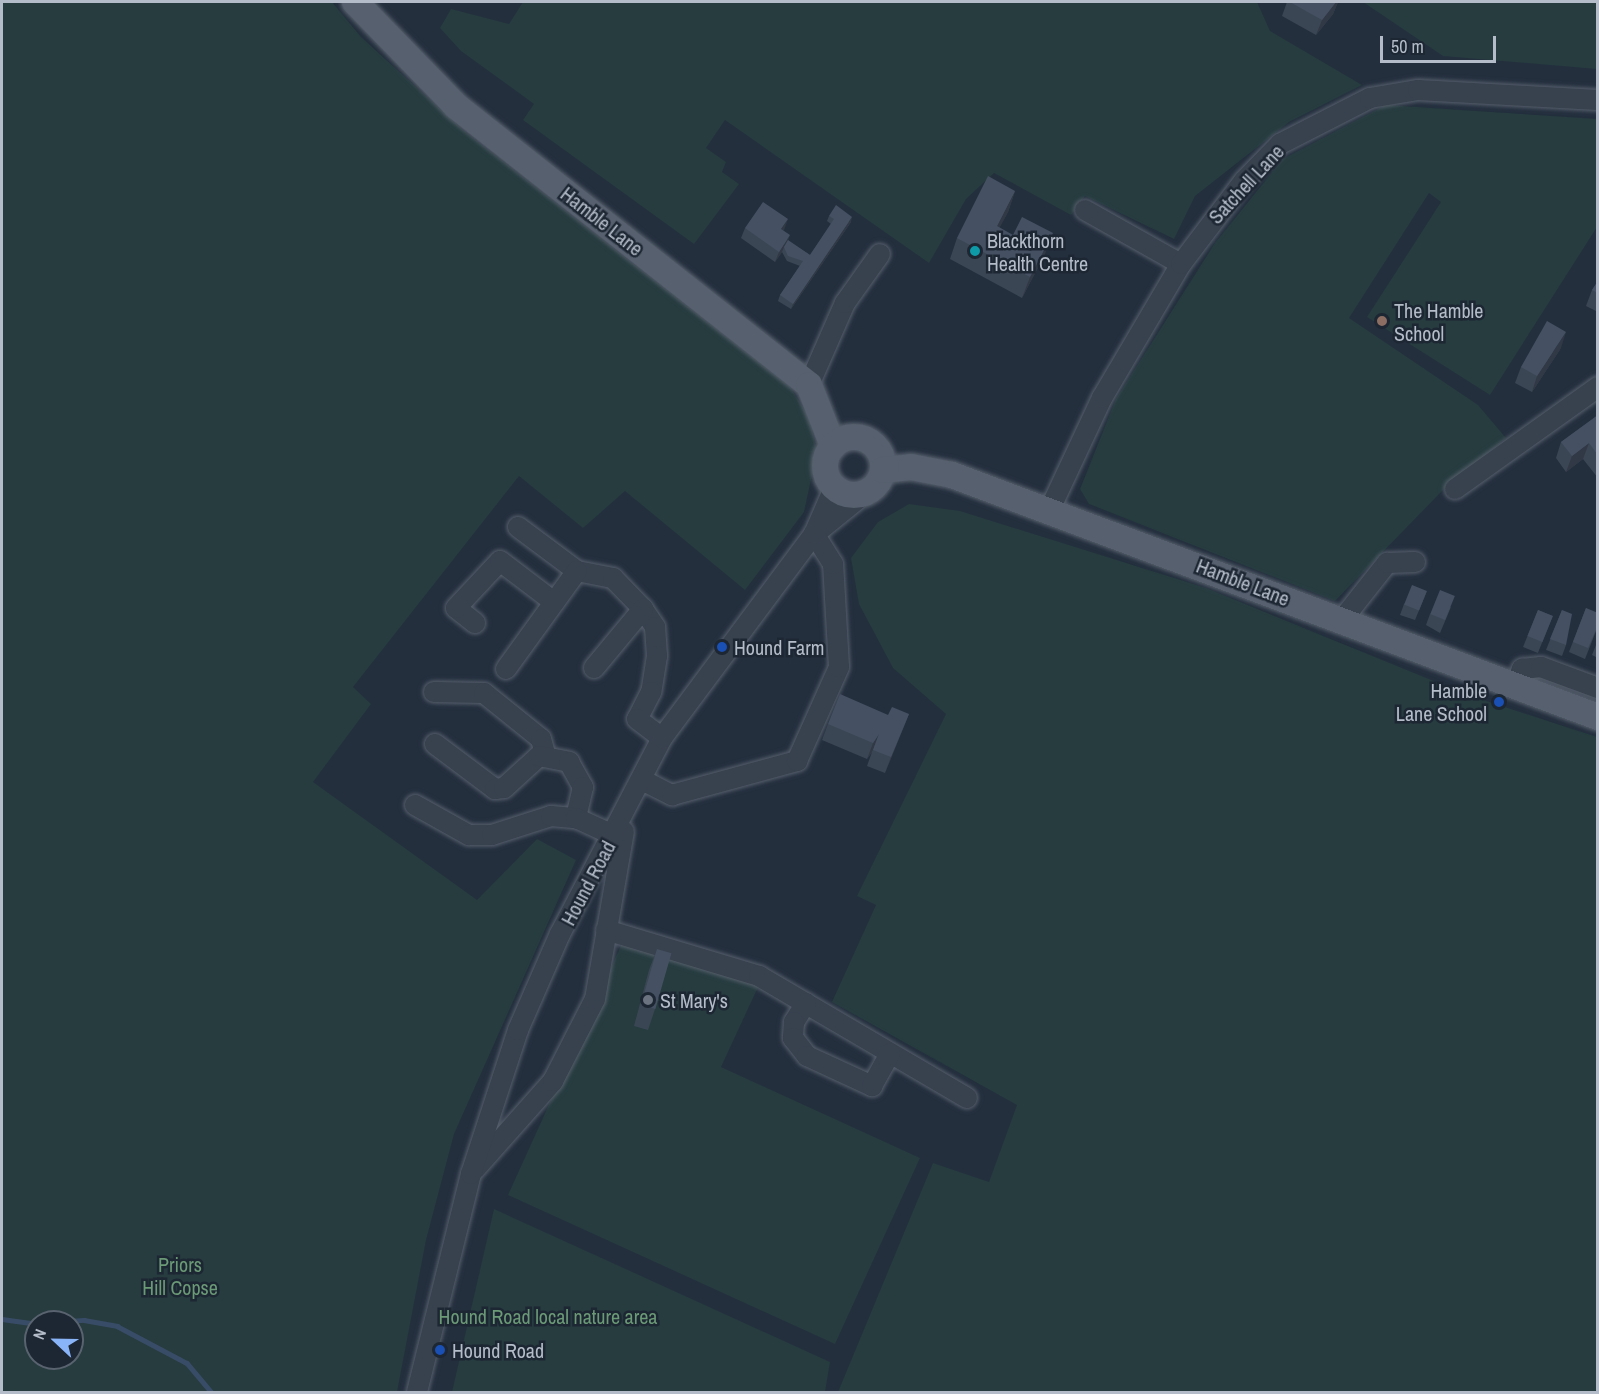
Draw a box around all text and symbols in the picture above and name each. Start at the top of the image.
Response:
scale bar [1383,24,1498,62]
text: 50 m [1391,34,1424,59]
street label: Satchell Lane [1203,139,1289,229]
street label: Hamble Lane [556,182,648,260]
place label: Blackthorn Health Centre [987,228,1088,275]
marker: Blackthorn Health Centre [968,244,982,258]
place label: The Hamble School [1394,298,1483,345]
marker: The Hamble School [1375,314,1389,328]
street label: Hamble Lane [1193,553,1293,611]
place label: Hound Farm [734,635,824,659]
marker: Hound Farm [715,640,729,654]
place label: Hamble Lane School [1396,678,1487,725]
marker: Hamble Lane School [1492,695,1506,709]
street label: Hound Road [556,837,620,929]
place label: St Mary's [660,988,728,1012]
marker: St Mary's [641,993,655,1007]
park label: Priors Hill Copse [142,1252,218,1299]
park label: Hound Road local nature area [439,1304,657,1328]
north arrow [24,1310,84,1370]
text: N [27,1325,51,1343]
place label: Hound Road [452,1338,544,1362]
marker: Hound Road [433,1343,447,1357]

